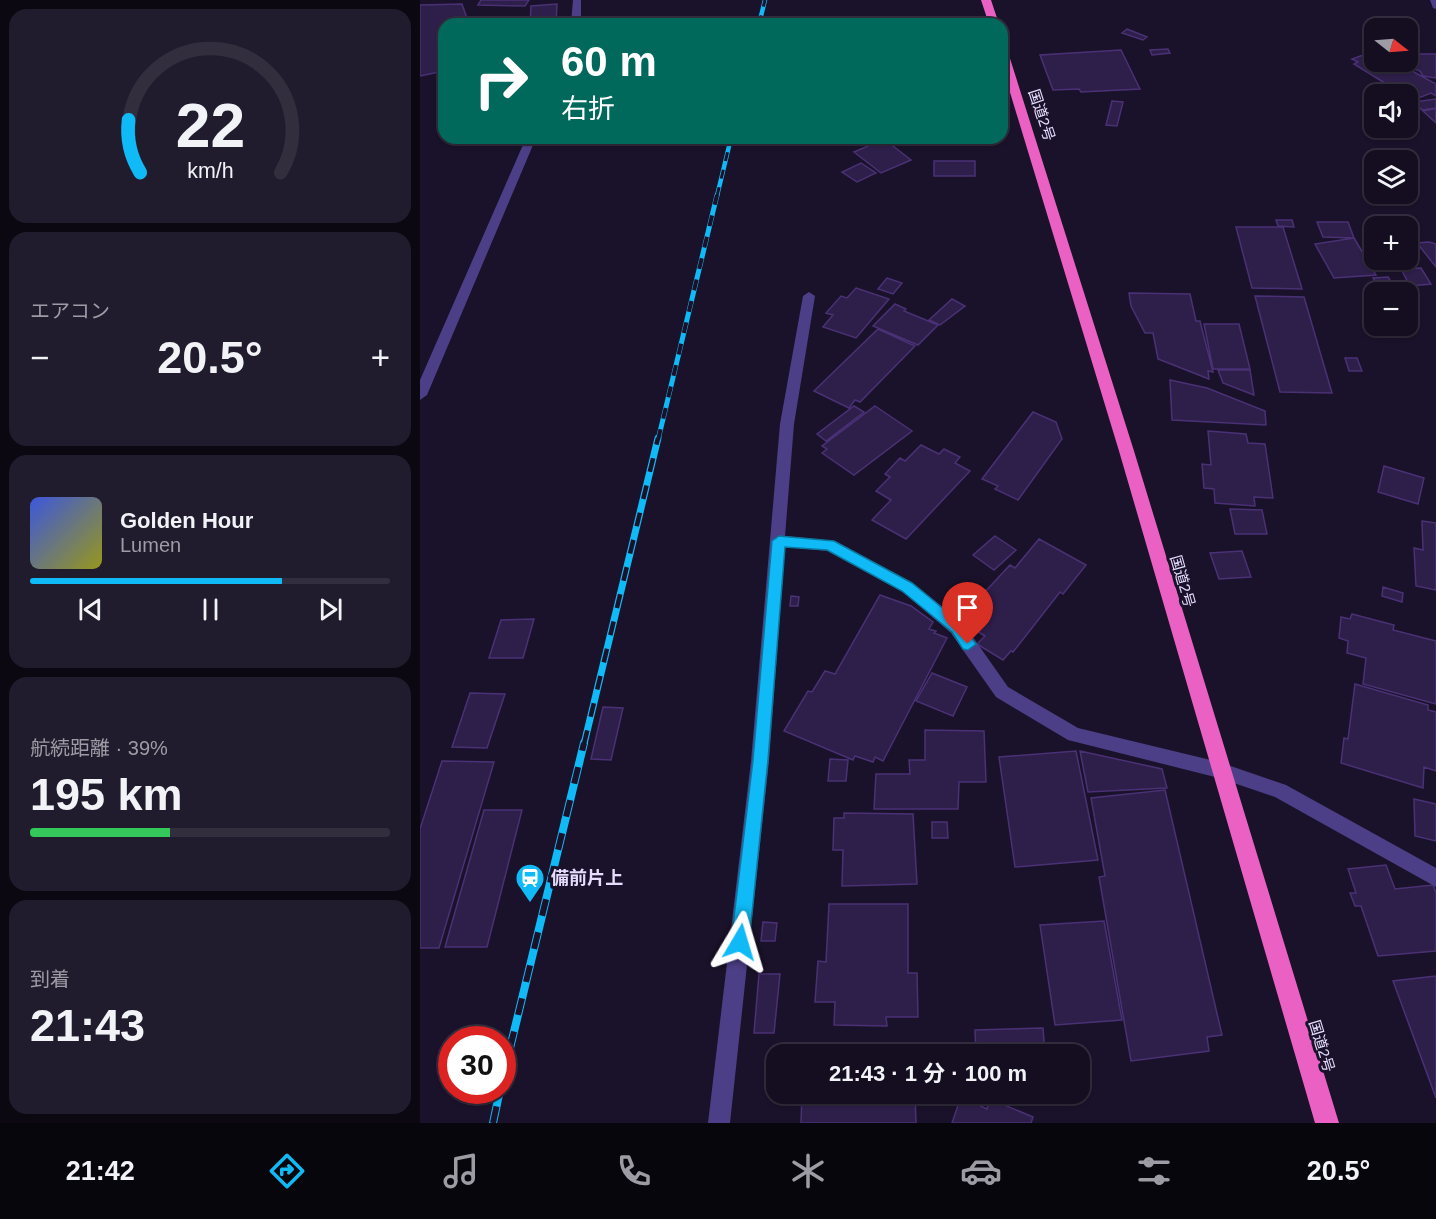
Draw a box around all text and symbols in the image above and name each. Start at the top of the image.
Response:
north arrow [1364,18,1418,72]
map controls [1364,18,1418,336]
text: 60 m [561,38,657,85]
icon: right [462,42,540,120]
button: sound [1364,84,1418,138]
street label: 国道2号 [1026,87,1058,143]
text: 22 [175,91,245,160]
text: 右折 [561,94,615,124]
button: layers [1364,150,1418,204]
text: km/h [187,159,233,183]
button: + [1364,216,1418,270]
button: − [1364,282,1418,336]
text: エアコン [30,300,110,322]
text: 20.5° [157,332,263,383]
text: − [30,339,49,376]
text: + [371,339,390,376]
text: Golden Hour [120,508,253,533]
text: Lumen [120,534,181,556]
street label: 国道2号 [1167,553,1199,609]
pin [942,582,993,644]
icon: arrive [951,591,984,624]
icon: previous [74,593,107,626]
icon: pause [194,593,227,626]
icon: next [314,593,347,626]
text: 航続距離 · 39% [30,737,168,759]
text: 195 km [30,769,183,820]
station icon: 備前片上 [514,862,546,904]
place label: 備前片上 [551,868,623,888]
position arrow [708,910,772,974]
text: 到着 [30,968,70,990]
text: 21:43 [30,1000,145,1051]
street label: 国道2号 [1306,1018,1338,1074]
speed limit sign: 30 [438,1026,516,1104]
text: 21:43 · 1 分 · 100 m [829,1061,1027,1086]
icon: directions [266,1150,308,1192]
icon: music [440,1150,482,1192]
icon: phone [613,1150,655,1192]
icon: climate [787,1150,829,1192]
icon: car [960,1150,1002,1192]
icon: filters [1133,1150,1175,1192]
text: 21:42 [66,1156,135,1186]
text: 20.5° [1307,1156,1370,1186]

